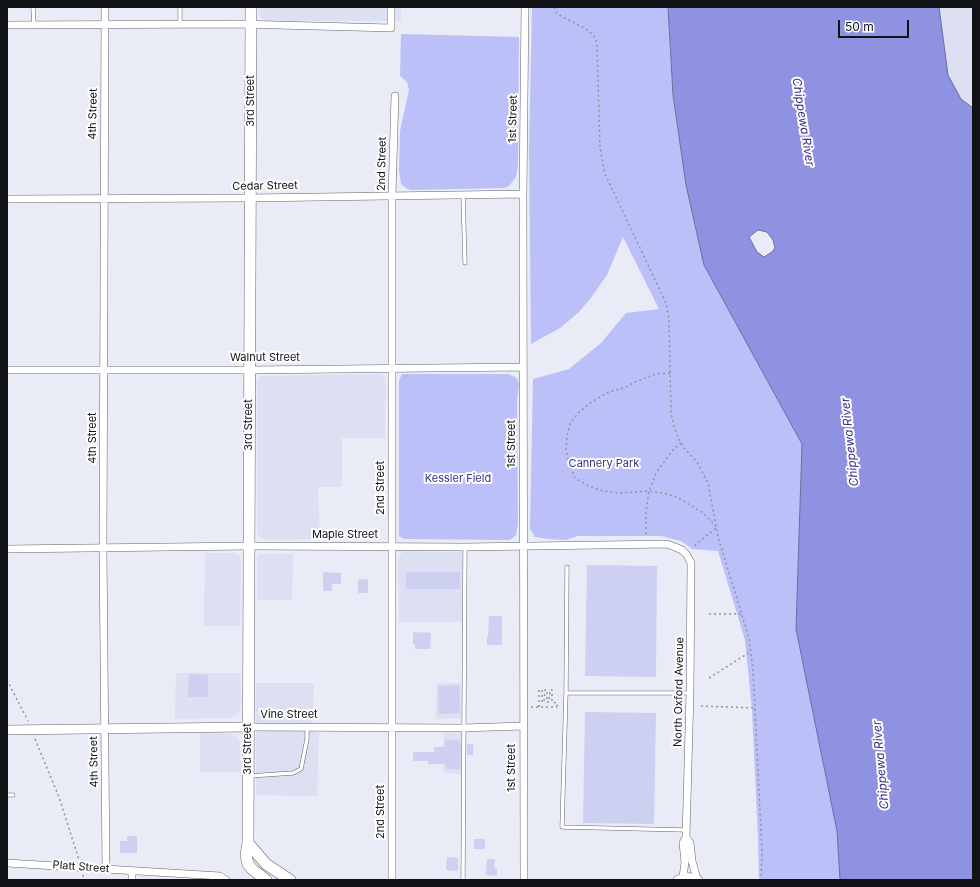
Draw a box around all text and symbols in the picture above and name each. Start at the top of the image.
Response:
scale bar [840,12,911,38]
text: 50 m [845,19,874,34]
street label: 3rd Street [244,75,258,127]
water label: Chippewa River [789,77,817,167]
street label: 4th Street [86,88,100,140]
street label: 1st Street [506,95,520,143]
street label: 2nd Street [375,137,389,191]
street label: Cedar Street [232,179,298,193]
street label: Walnut Street [230,351,300,365]
water label: Chippewa River [838,397,862,487]
street label: 3rd Street [242,399,256,451]
street label: 4th Street [86,412,100,464]
street label: 1st Street [505,420,519,468]
park label: Cannery Park [569,457,639,471]
street label: 2nd Street [374,461,388,515]
park label: Kessler Field [425,472,491,486]
street label: Maple Street [312,528,378,542]
street label: North Oxford Avenue [671,637,687,747]
street label: Vine Street [260,708,318,722]
water label: Chippewa River [870,720,892,810]
street label: 3rd Street [241,723,255,775]
street label: 4th Street [87,736,101,788]
street label: 1st Street [505,744,519,792]
street label: 2nd Street [374,785,388,839]
street label: Platt Street [52,858,110,876]

